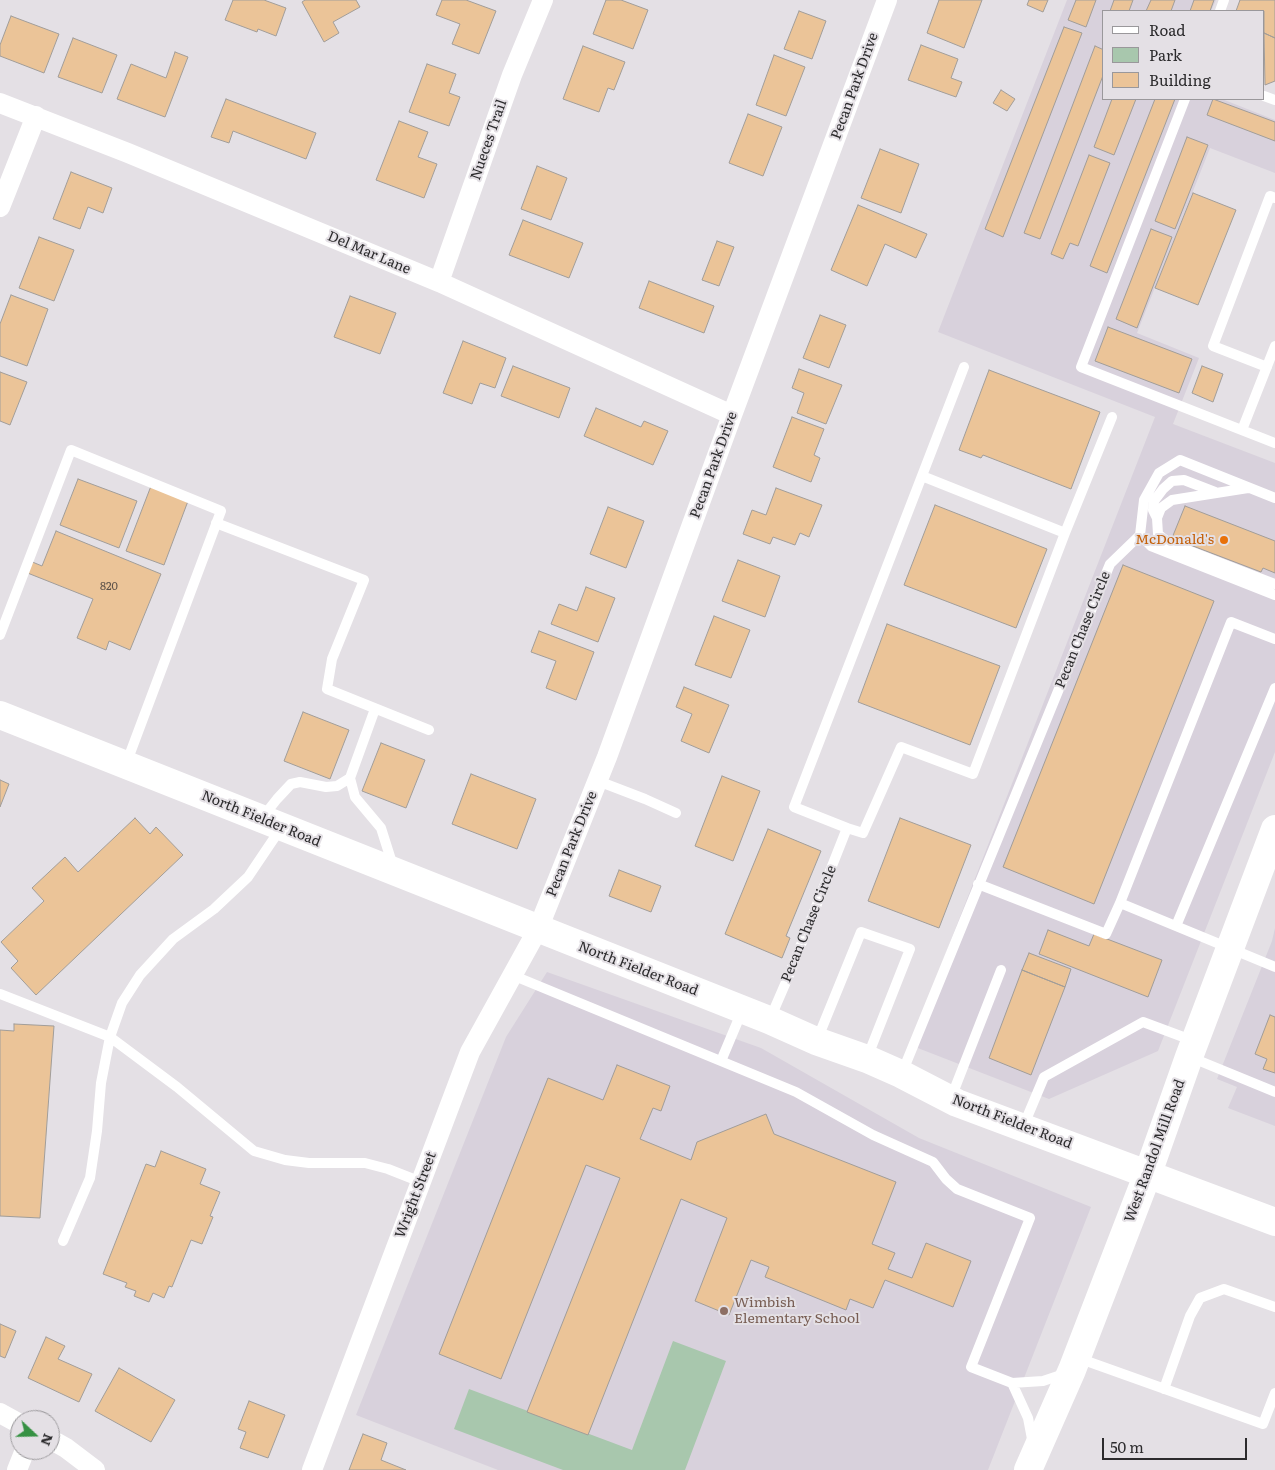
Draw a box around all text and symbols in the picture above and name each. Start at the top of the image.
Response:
legend [1102,10,1265,100]
text: Road [1149,18,1185,41]
street label: Pecan Park Drive [828,30,882,142]
text: Park [1149,43,1182,66]
text: Building [1149,68,1211,91]
street label: Nueces Trail [467,98,511,182]
street label: Del Mar Lane [325,228,413,278]
street label: Pecan Park Drive [687,409,741,521]
place label: McDonald's [1135,532,1214,548]
marker: McDonald's [1218,534,1230,546]
street label: Pecan Chase Circle [1052,569,1114,691]
house number: 820 [100,580,118,594]
street label: North Fielder Road [199,787,323,851]
street label: Pecan Park Drive [543,789,601,899]
street label: Pecan Chase Circle [778,863,840,985]
street label: North Fielder Road [576,938,700,1000]
street label: West Randol Mill Road [1121,1077,1189,1225]
street label: North Fielder Road [950,1091,1074,1153]
street label: Wright Street [392,1150,440,1240]
place label: Wimbish Elementary School [734,1295,860,1328]
marker: Wimbish Elementary School [718,1305,730,1317]
north arrow [10,1410,60,1460]
scale bar [1105,1428,1250,1460]
text: N [37,1431,60,1449]
text: 50 m [1110,1435,1144,1458]

